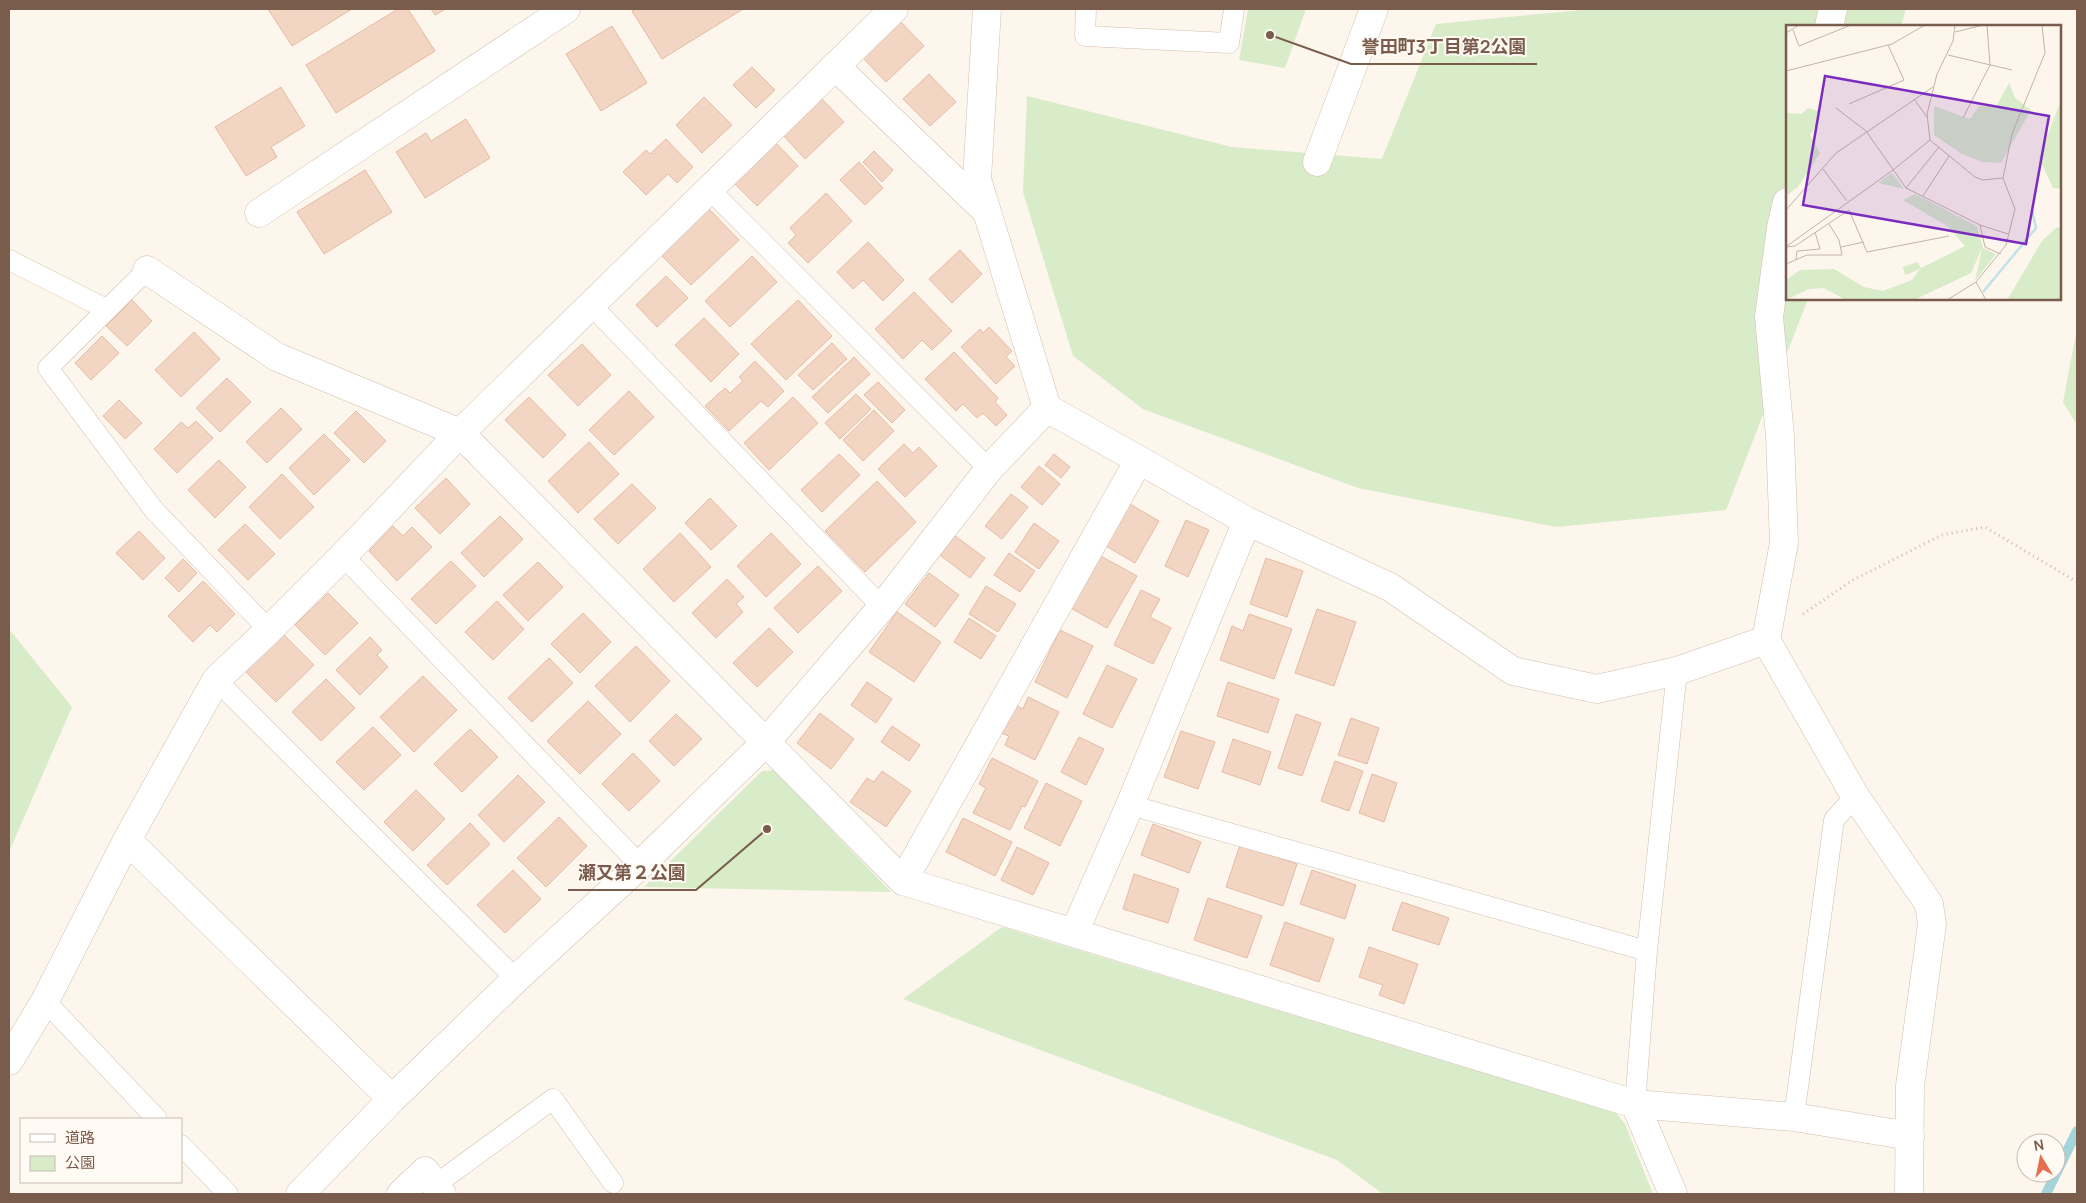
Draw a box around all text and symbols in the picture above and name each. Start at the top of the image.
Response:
inset map [1786,25,2061,300]
callout: 誉田町3丁目第2公園 [1351,31,1537,64]
text: 誉田町3丁目第2公園 [1361,34,1527,58]
callout: 瀬又第２公園 [568,857,696,890]
text: 瀬又第２公園 [578,860,686,884]
legend [20,1118,182,1183]
text: 道路 [65,1127,95,1148]
north arrow [2016,1133,2066,1183]
text: N [2032,1134,2045,1155]
text: 公園 [65,1152,95,1173]

